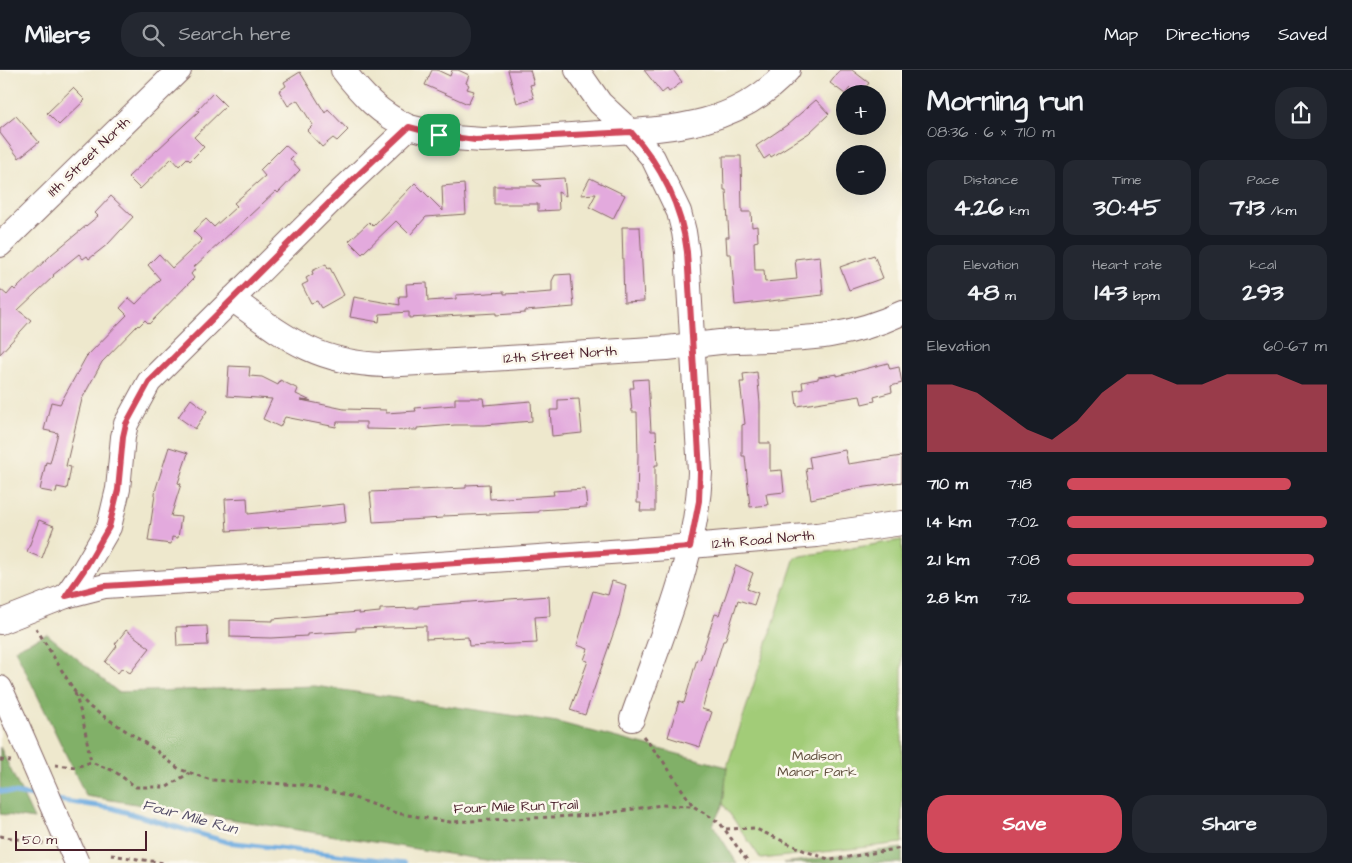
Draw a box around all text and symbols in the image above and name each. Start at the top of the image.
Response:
search box [121,12,471,57]
text: Milers [25,18,91,52]
icon: search [139,21,167,49]
text: Search here [179,21,291,48]
text: Map [1104,22,1138,47]
text: Directions [1166,22,1250,47]
text: Saved [1278,22,1327,47]
text: Morning run [927,82,1083,121]
map controls [836,85,886,195]
button: + [836,85,886,135]
button: share [1275,87,1327,139]
street label: 11th Street North [43,112,135,202]
pin [418,114,460,156]
icon: arrive [425,121,453,149]
text: 08:36 · 6 × 710 m [927,121,1055,143]
button: − [836,145,886,195]
text: Distance [964,170,1018,190]
text: Time [1112,170,1142,190]
text: Pace [1247,170,1279,190]
text: 4.26 [953,190,1004,225]
text: 30:45 [1093,190,1161,225]
text: 7:13 [1230,190,1265,225]
text: km [1004,201,1029,221]
text: /km [1265,201,1296,221]
text: Elevation [963,255,1019,275]
text: Heart rate [1092,255,1162,275]
text: kcal [1250,255,1276,275]
text: 48 [966,275,999,310]
text: 143 [1094,275,1127,310]
text: 293 [1242,275,1284,310]
text: m [999,286,1016,306]
text: bpm [1127,286,1160,306]
text: Elevation [927,335,990,357]
text: 60–67 m [1263,335,1327,357]
street label: 12th Street North [503,341,618,369]
text: 710 m [927,473,968,495]
text: 7:18 [1007,473,1032,495]
text: 1.4 km [927,511,971,533]
text: 7:02 [1007,511,1039,533]
street label: 12th Road North [711,526,815,554]
text: 2.1 km [927,549,969,571]
text: 7:08 [1007,549,1040,571]
text: 2.8 km [927,587,977,609]
text: 7:12 [1007,587,1031,609]
park label: Madison Manor Park [777,746,857,782]
water label: Four Mile Run [140,794,241,840]
street label: Four Mile Run Trail [453,795,579,819]
button: Save [927,795,1122,853]
button: Share [1132,795,1327,853]
scale bar [15,828,148,851]
text: 50 m [22,830,57,850]

